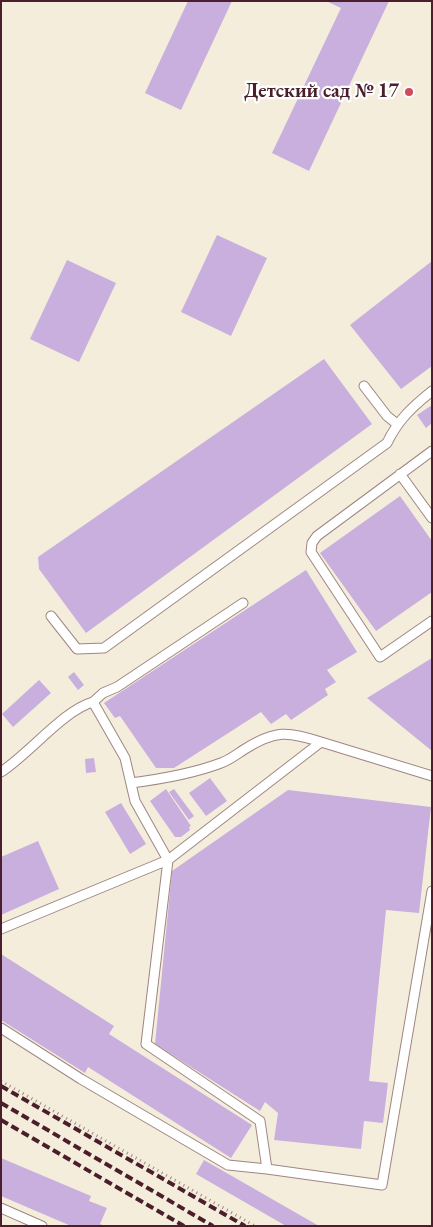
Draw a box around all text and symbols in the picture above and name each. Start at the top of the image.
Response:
place label: Детский сад № 17 [244,80,399,104]
marker: Детский сад № 17 [403,86,415,98]

